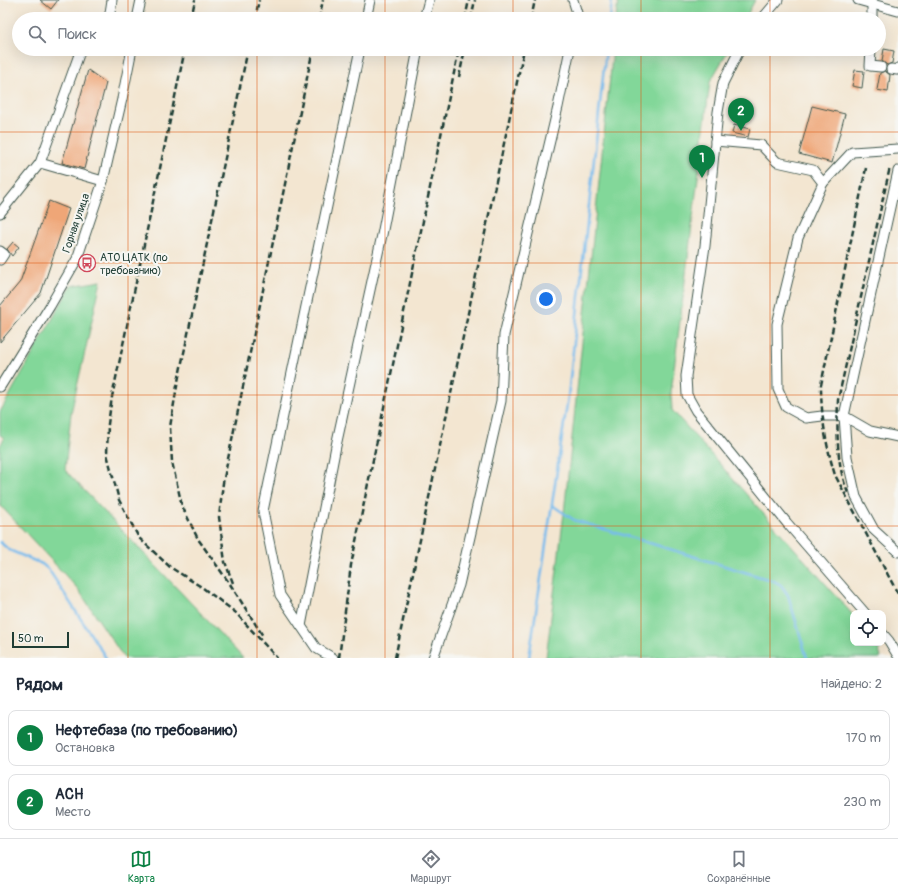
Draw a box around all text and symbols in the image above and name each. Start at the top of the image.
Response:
search box [12,12,886,56]
icon: search [26,23,48,45]
text: Поиск [58,25,97,44]
pin: 2 [728,98,754,131]
pin: 1 [689,145,715,178]
street label: Горная улица [60,192,92,254]
place label: АТО ЦАТК (по требованию) [100,251,168,277]
bus stop icon: АТО ЦАТК (по требованию) [77,253,97,273]
your location [536,289,556,309]
map controls [850,610,886,646]
button: locate [850,610,886,646]
scale bar [12,630,69,649]
text: 50 m [18,632,44,645]
text: Рядом [16,674,63,695]
text: Найдено: 2 [820,676,882,692]
text: Нефтебаза (по требованию) [55,721,238,740]
text: 1 [27,730,33,746]
text: 170 m [846,730,881,746]
text: Остановка [55,740,115,756]
text: АСН [55,785,84,804]
text: 2 [26,794,34,810]
text: 230 m [844,794,881,810]
text: Место [55,804,91,820]
tab: Карта [128,848,155,885]
tab: Маршрут [410,848,452,885]
tab: Сохранённые [707,848,770,885]

